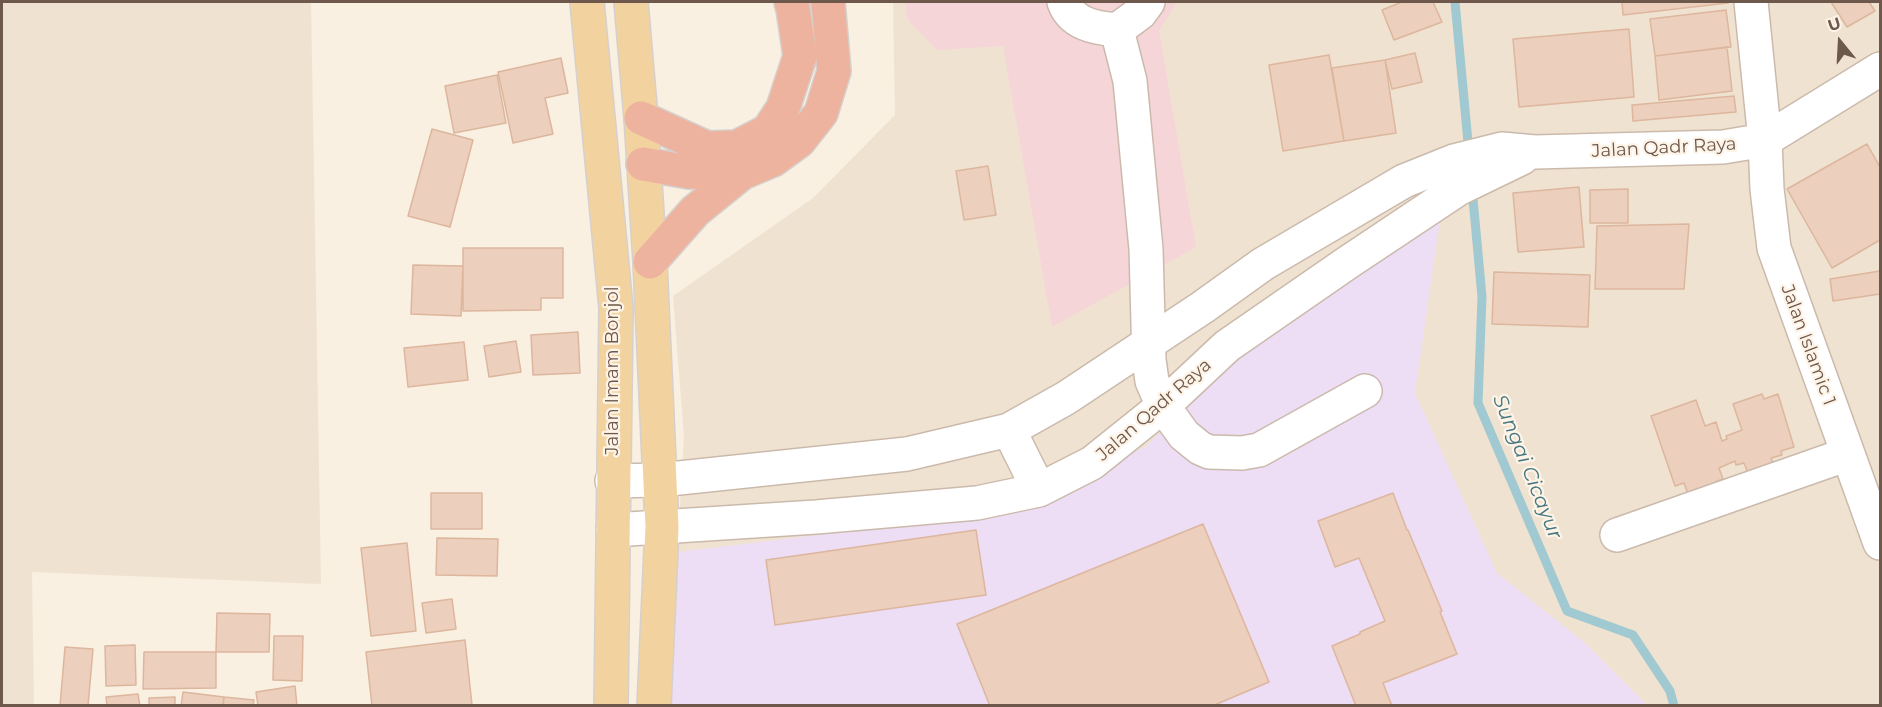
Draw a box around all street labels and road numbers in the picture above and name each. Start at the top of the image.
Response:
street label: Jalan Qadr Raya [1591,133,1737,163]
street label: Jalan Islamic 1 [1776,282,1840,408]
street label: Jalan Imam Bonjol [602,286,624,456]
street label: Jalan Qadr Raya [1092,354,1216,466]

